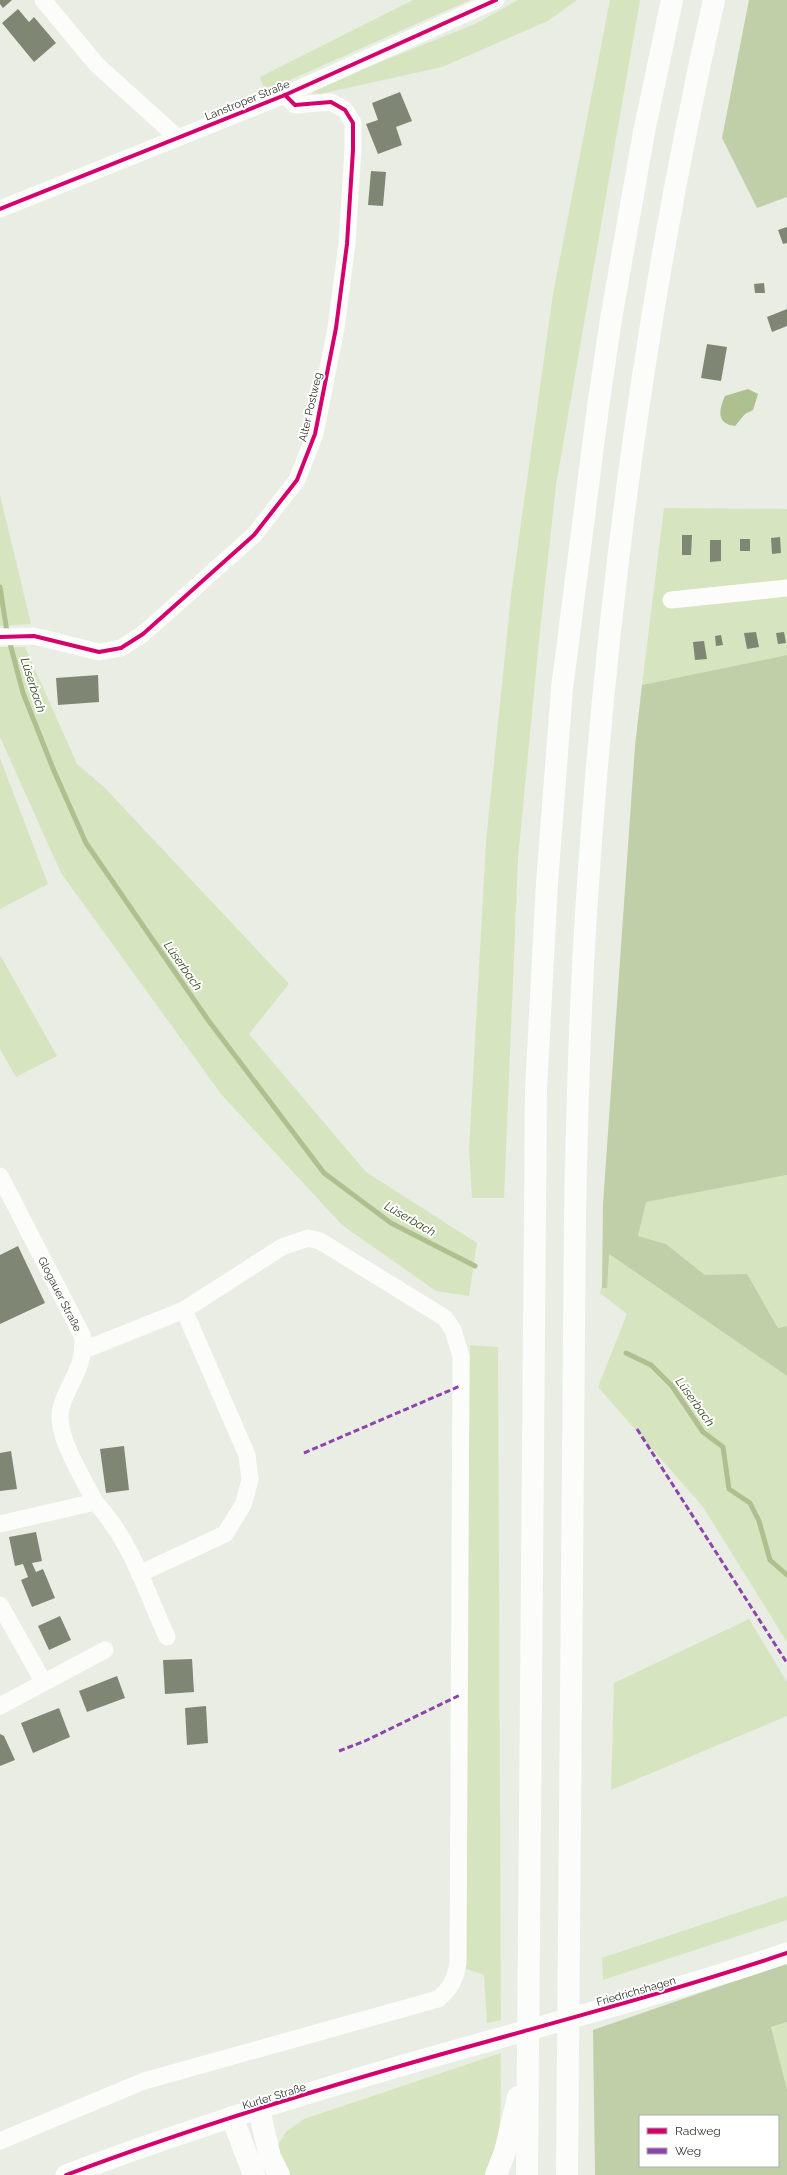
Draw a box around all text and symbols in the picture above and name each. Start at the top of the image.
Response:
street label: Lanstroper Straße [203,77,292,123]
street label: Alter Postweg [296,371,325,443]
water label: Lüserbach [18,656,49,714]
water label: Lüserbach [161,939,205,994]
water label: Lüserbach [382,1199,438,1239]
street label: Glogauer Straße [35,1255,84,1334]
water label: Lüserbach [673,1375,718,1429]
street label: Friedrichshagen [595,1974,677,2009]
street label: Kurler Straße [241,2080,308,2112]
legend [639,2115,779,2167]
text: Radweg [675,2124,721,2138]
text: Weg [675,2144,701,2158]

